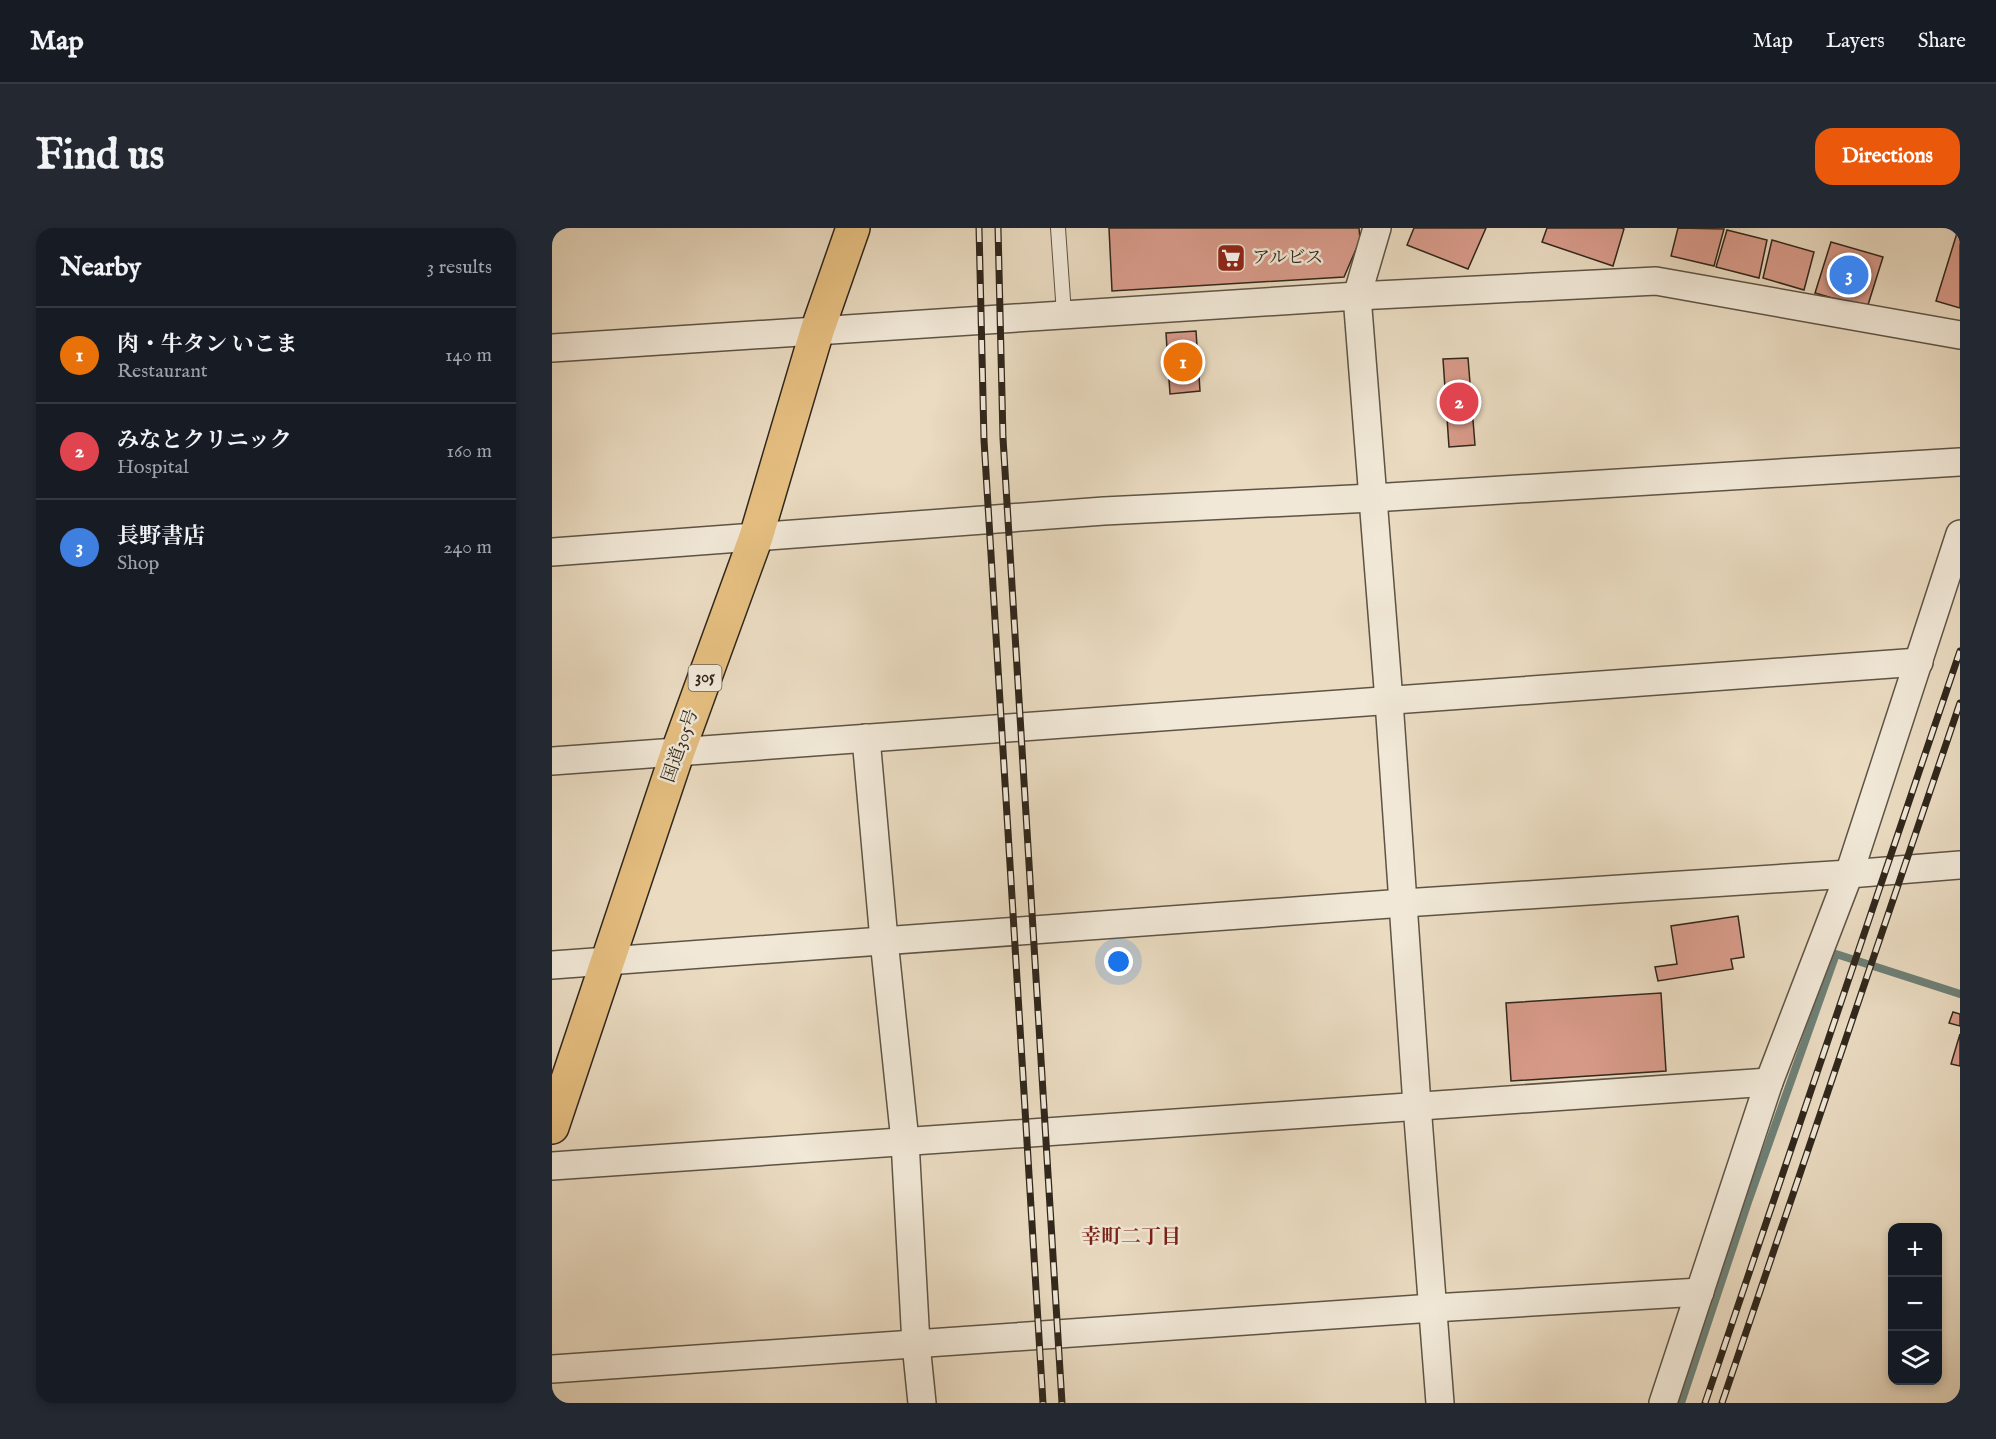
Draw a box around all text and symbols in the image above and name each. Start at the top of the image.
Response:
text: Map [30,24,84,59]
text: Map [1753,28,1793,55]
text: Layers [1826,28,1885,55]
text: Share [1918,28,1966,55]
button: Directions [1815,128,1960,185]
text: Find us [36,130,164,183]
supermarket icon: アルビス [1215,242,1247,274]
place label: アルビス [1252,247,1323,270]
text: Nearby [60,251,141,284]
pin: 3 [1830,252,1868,298]
text: 3 results [427,255,492,280]
text: 肉・牛タン いこま [117,331,298,359]
pin: 1 [1164,340,1202,384]
text: 1 [76,343,83,368]
text: 140 m [445,343,492,368]
text: Restaurant [117,359,208,384]
pin: 2 [1440,380,1478,424]
text: みなとクリニック [117,427,292,455]
text: 2 [75,439,84,464]
text: 160 m [446,439,492,464]
text: Hospital [117,455,189,480]
text: 長野書店 [117,523,205,551]
text: 3 [76,535,83,560]
text: 240 m [443,535,492,560]
text: Shop [117,551,159,576]
road number: 305 [688,665,722,691]
street label: 国道305号 [658,706,704,786]
your location [1104,947,1133,976]
map controls [1888,1223,1942,1385]
button: + [1888,1223,1942,1277]
district label: 幸町二丁目 [1081,1225,1181,1250]
button: − [1888,1277,1942,1331]
button: layers [1888,1331,1942,1385]

